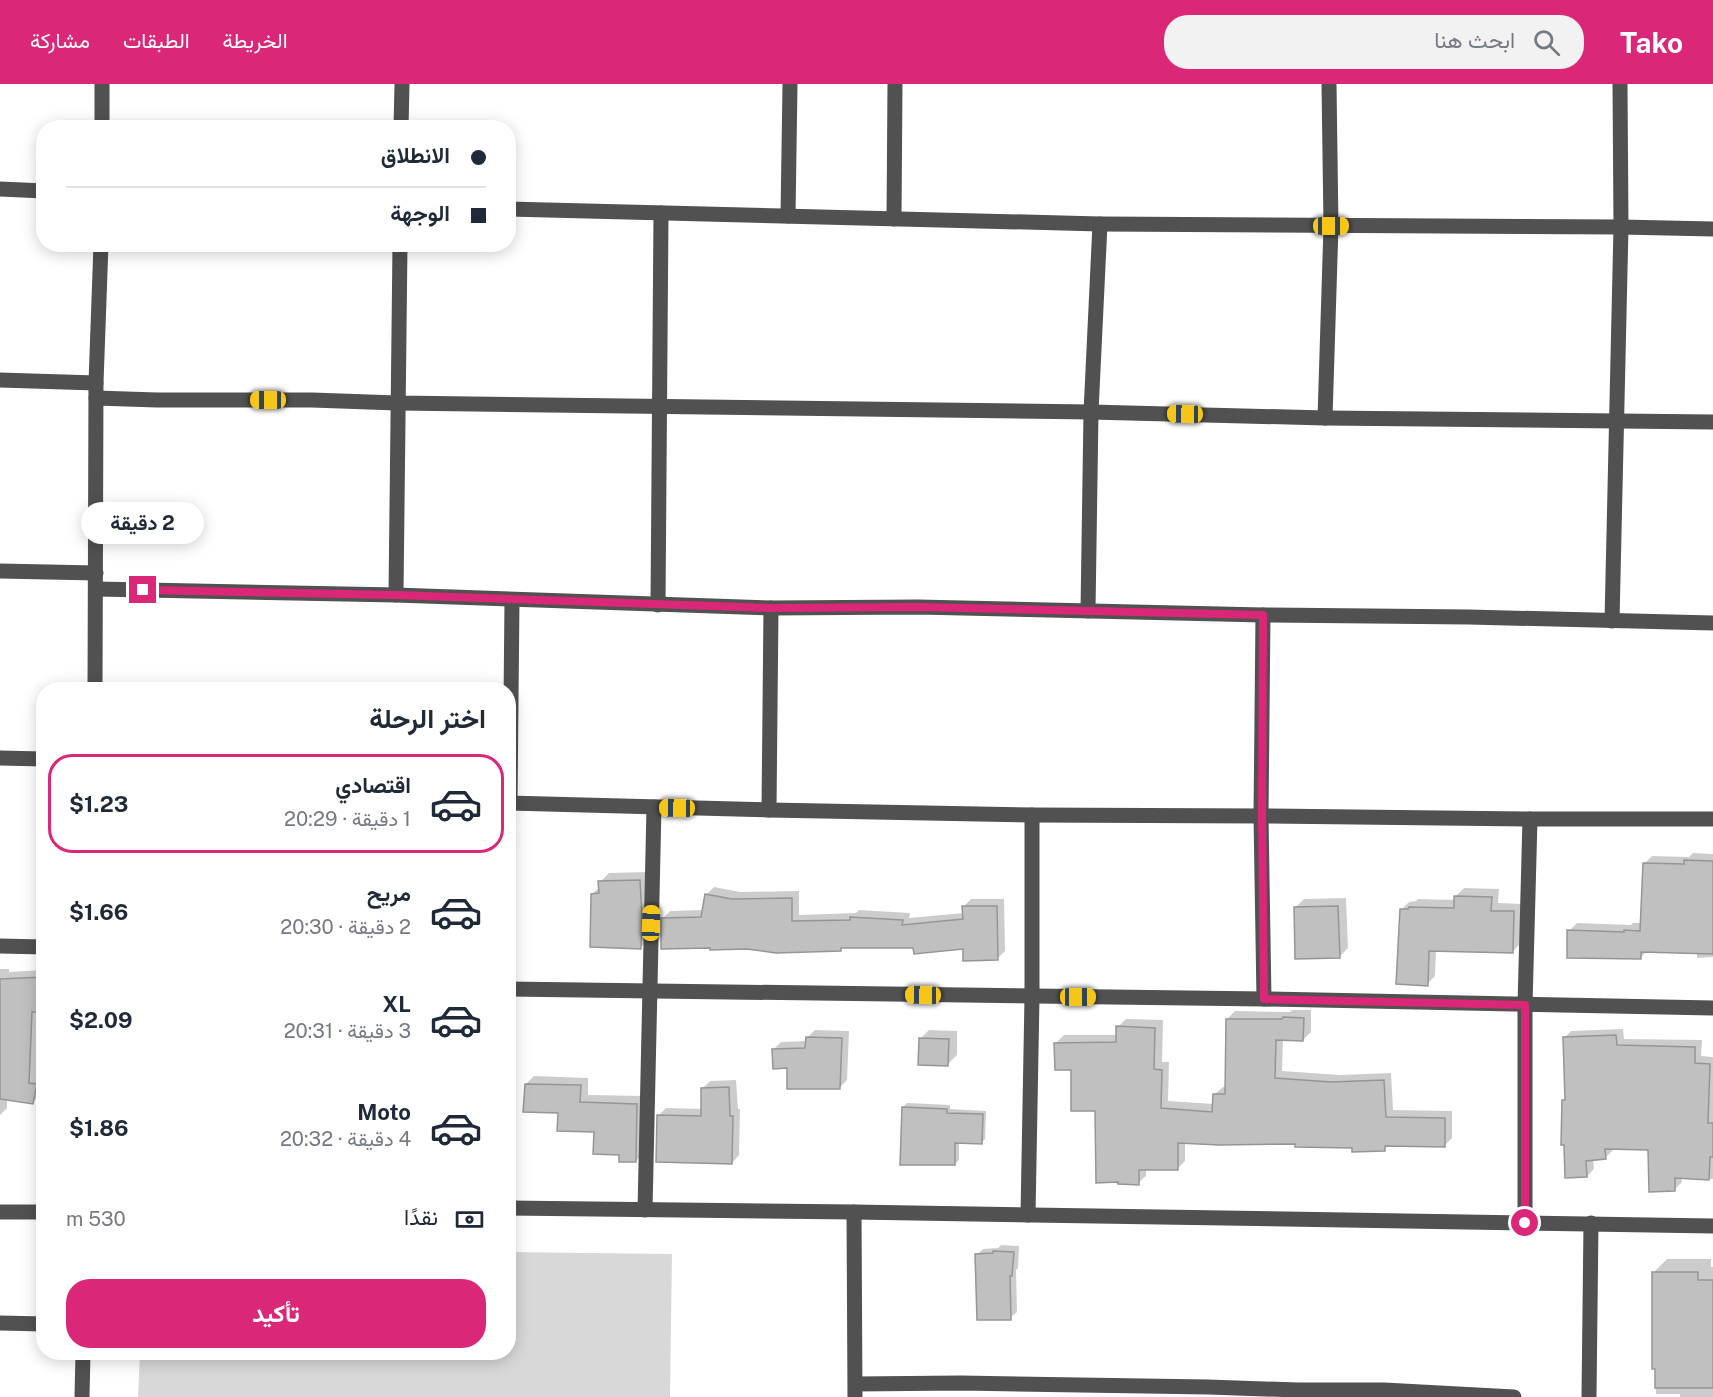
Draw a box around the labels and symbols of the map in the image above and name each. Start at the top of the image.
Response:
car [1313,217,1349,235]
car [250,391,286,409]
car [1167,405,1203,423]
callout: 2 دقيقة [82,503,204,545]
route end [129,576,156,603]
car [659,799,695,817]
car [641,905,661,941]
car [905,986,941,1004]
car [1060,988,1096,1006]
route start [1511,1209,1538,1236]

